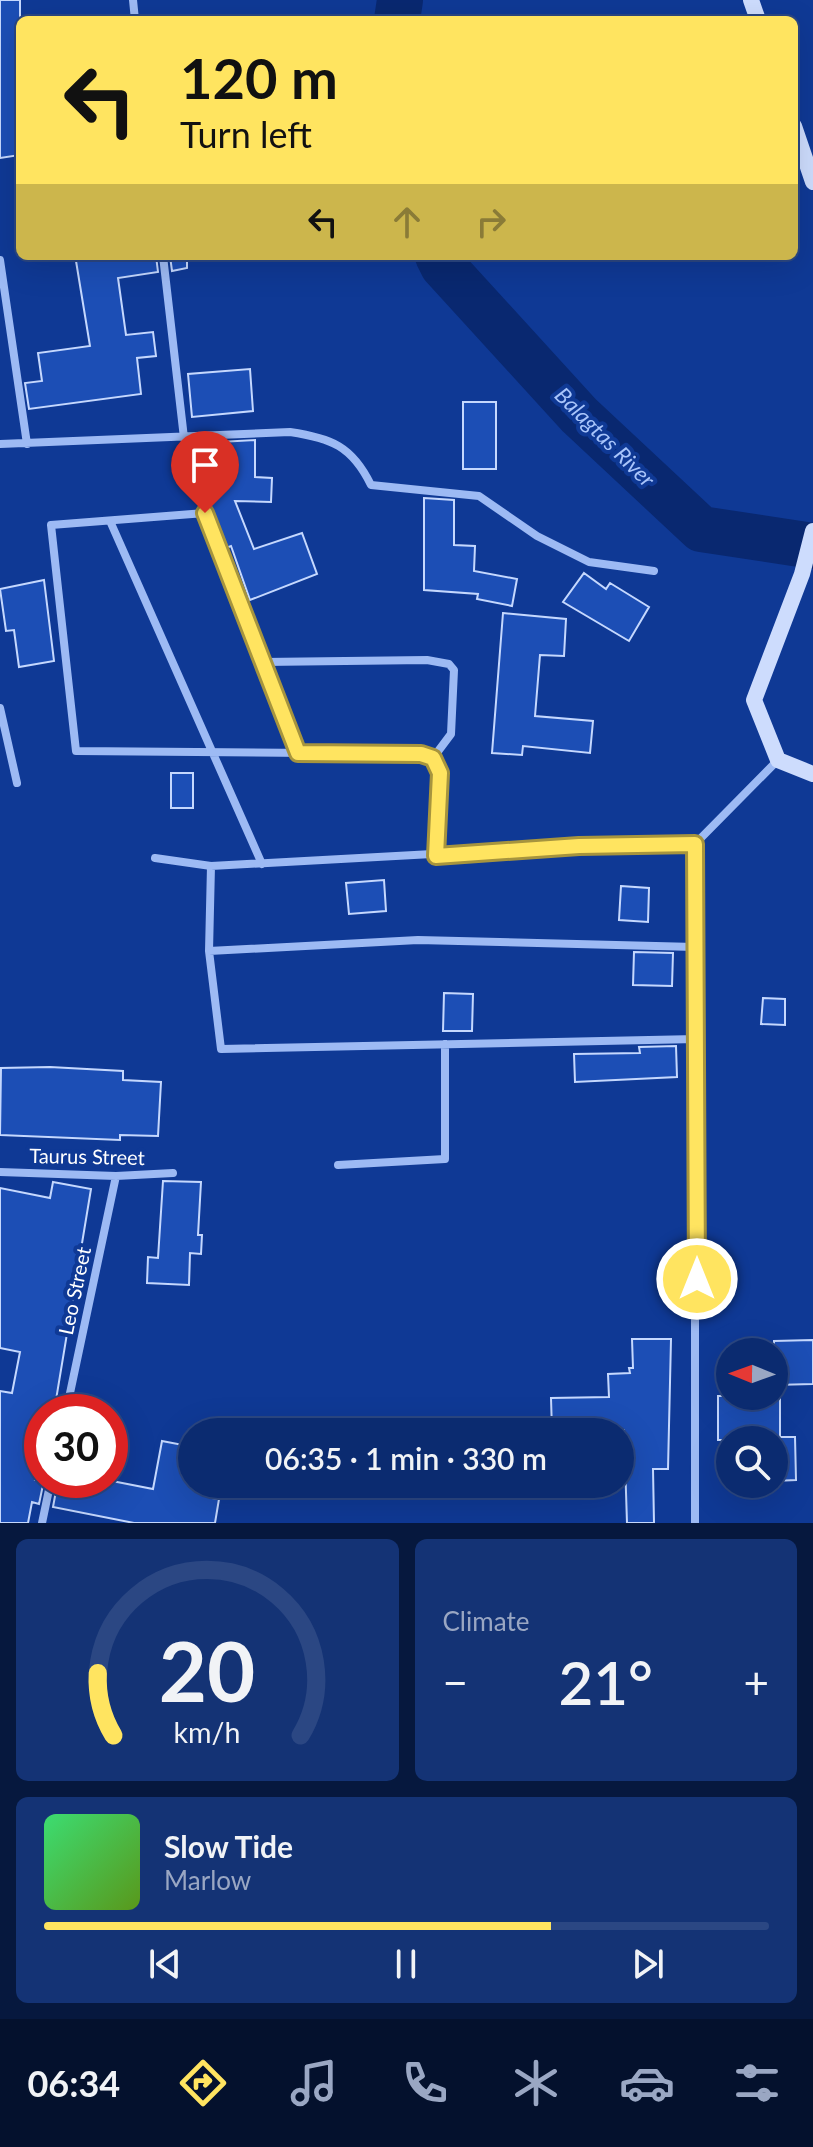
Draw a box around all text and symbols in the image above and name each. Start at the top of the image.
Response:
text: 120 m [180,44,338,111]
icon: left [48,48,152,152]
text: Turn left [180,112,312,156]
icon: left [301,200,345,244]
icon: ahead [385,200,429,244]
icon: right [469,200,513,244]
water label: Balagtas River [550,381,661,493]
pin [171,431,239,513]
icon: arrive [183,443,227,487]
street label: Taurus Street [29,1143,145,1169]
position arrow [655,1237,739,1321]
street label: Leo Street [53,1245,95,1337]
north arrow [716,1338,788,1410]
map controls [716,1338,788,1498]
speed limit sign: 30 [24,1394,128,1498]
button: search [716,1426,788,1498]
text: 06:35 · 1 min · 330 m [265,1440,547,1476]
text: Climate [443,1605,529,1637]
text: 20 [159,1620,256,1720]
text: 21° [559,1646,653,1718]
text: − [443,1656,468,1708]
text: + [743,1656,769,1708]
text: km/h [174,1715,241,1749]
text: Slow Tide [164,1828,293,1864]
text: Marlow [164,1864,251,1896]
icon: previous [143,1942,187,1986]
icon: pause [384,1942,428,1986]
icon: next [626,1942,670,1986]
icon: directions [175,2055,231,2111]
icon: music [286,2055,342,2111]
icon: phone [397,2055,453,2111]
icon: climate [508,2055,564,2111]
icon: car [619,2055,675,2111]
icon: filters [729,2055,785,2111]
text: 06:34 [27,2061,120,2105]

